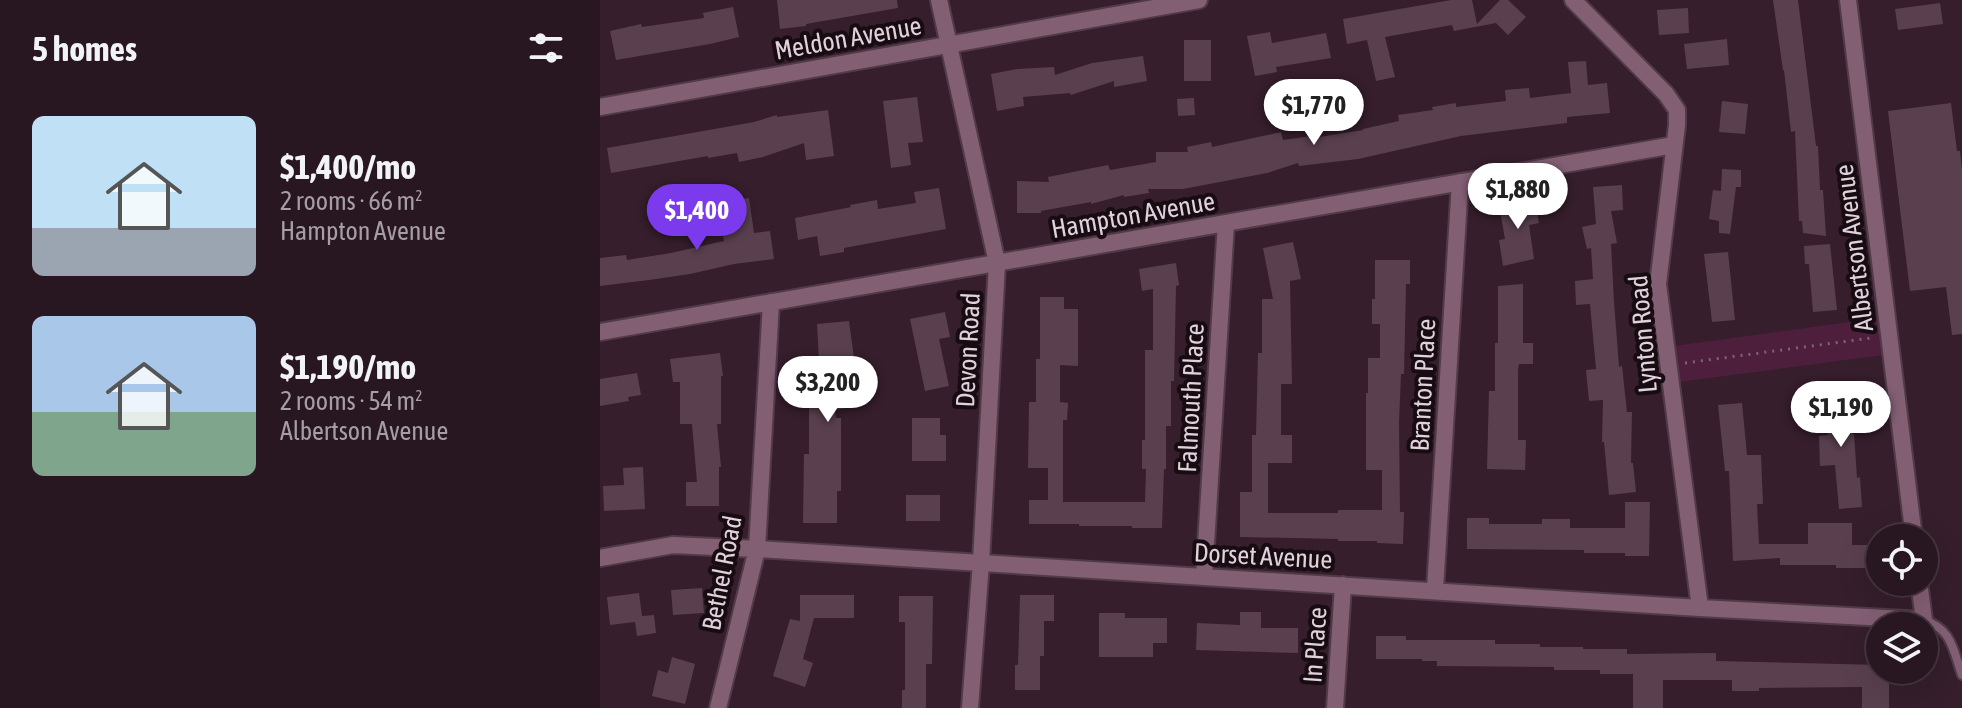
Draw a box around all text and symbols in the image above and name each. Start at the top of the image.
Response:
street label: Meldon Avenue [772,10,924,66]
icon: filters [524,26,568,70]
text: 5 homes [32,29,137,68]
pin: $1,770 [1249,79,1379,147]
text: $1,770 [1282,90,1346,120]
text: $1,400/mo [280,147,416,186]
icon: home [96,148,192,244]
pin: $1,880 [1453,163,1583,231]
street label: Albertson Avenue [1829,163,1879,333]
text: $1,880 [1486,174,1550,204]
pin: $1,400 [632,184,762,252]
text: 2 rooms · 66 m² [280,186,422,216]
street label: Hampton Avenue [1049,186,1217,244]
text: $1,400 [665,195,729,225]
text: Hampton Avenue [280,216,446,246]
street label: Lynton Road [1623,274,1663,394]
street label: Devon Road [950,292,986,408]
street label: Branton Place [1405,318,1441,452]
street label: Falmouth Place [1172,323,1210,473]
text: $1,190/mo [280,347,416,386]
icon: home [96,348,192,444]
pin: $3,200 [763,356,893,424]
text: $3,200 [796,367,860,397]
pin: $1,190 [1776,381,1906,449]
text: 2 rooms · 54 m² [280,386,422,416]
text: $1,190 [1809,392,1873,422]
text: Albertson Avenue [280,416,448,446]
street label: Bethel Road [696,513,748,633]
map controls [1866,524,1938,684]
button: locate [1866,524,1938,596]
street label: Dorset Avenue [1193,537,1333,575]
street label: In Place [1297,606,1333,684]
button: layers [1866,612,1938,684]

